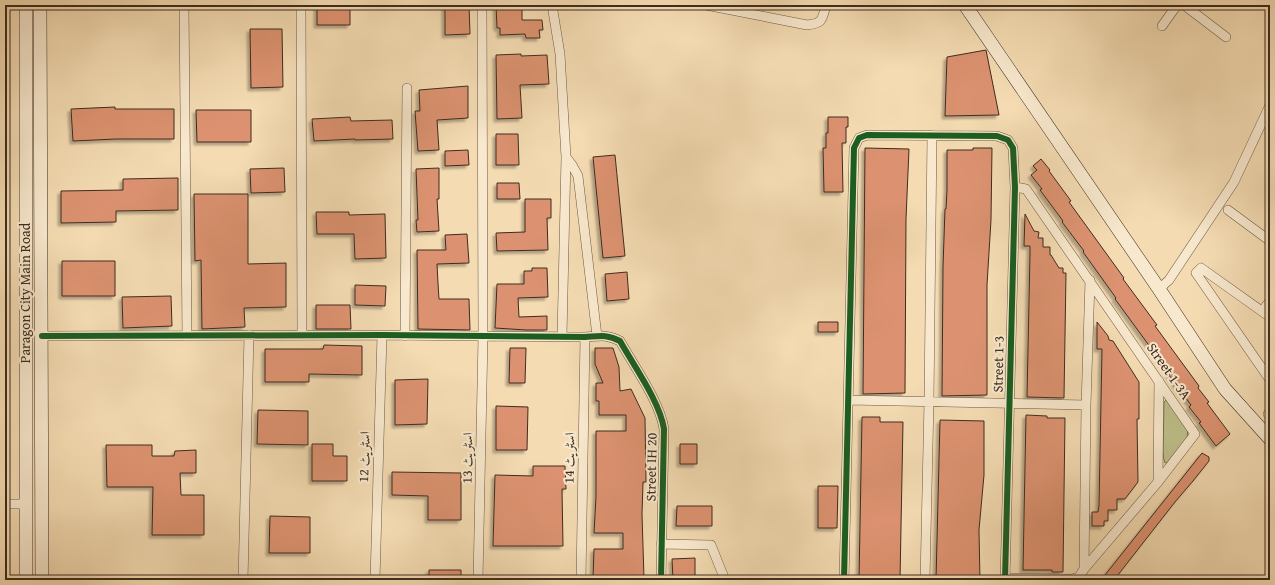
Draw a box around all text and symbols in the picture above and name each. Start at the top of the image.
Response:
street label: Paragon City Main Road [15,222,35,363]
street label: Street 1-3 [988,335,1008,393]
street label: Street 1-3A [1142,339,1196,404]
street label: اسٹریٹ 12 [353,431,375,483]
street label: اسٹریٹ 13 [457,432,477,484]
street label: اسٹریٹ 14 [559,432,579,484]
street label: Street IH 20 [640,432,662,502]

